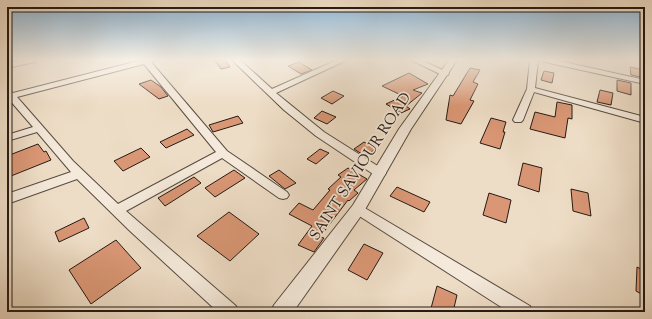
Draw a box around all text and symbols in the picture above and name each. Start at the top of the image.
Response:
street label: SAINT SAVIOUR ROAD [305,89,417,245]

